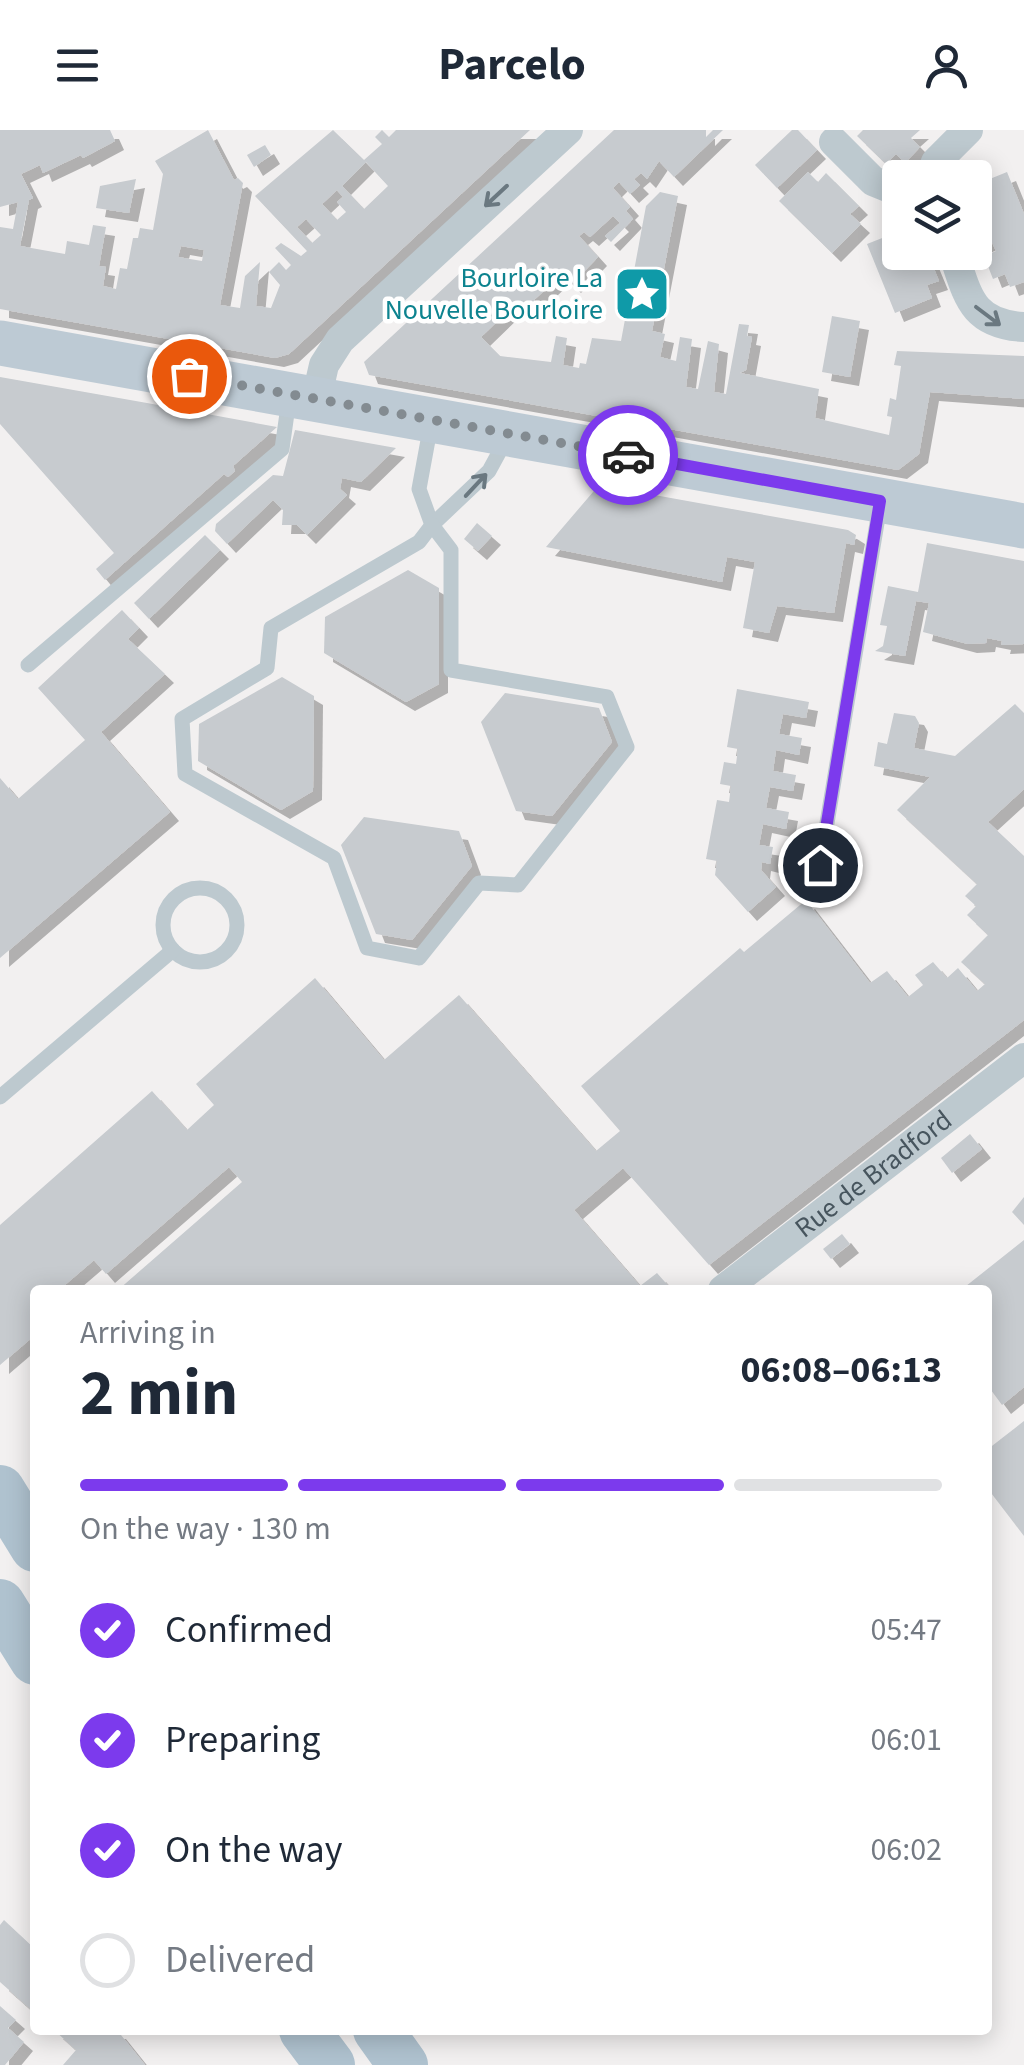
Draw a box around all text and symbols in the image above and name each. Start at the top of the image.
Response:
text: Parcelo [438,33,586,97]
icon: menu [50,38,105,93]
icon: person [919,38,974,93]
map controls [882,160,992,270]
button: layers [882,160,992,270]
one-way arrow [484,184,509,207]
place label: Bourloire La Nouvelle Bourloire [385,258,603,330]
place icon: Bourloire La Nouvelle Bourloire [612,264,672,324]
one-way arrow [974,304,1000,326]
pin [147,334,232,419]
icon: bag [162,349,217,404]
courier [578,405,678,505]
icon: car [601,428,656,483]
one-way arrow [464,473,487,498]
pin [778,823,863,908]
icon: home [793,838,848,893]
street label: Rue de Bradford [786,1100,961,1248]
text: Arriving in [80,1310,216,1356]
text: 06:08–06:13 [740,1343,942,1397]
text: 2 min [80,1347,238,1440]
text: On the way · 130 m [80,1506,331,1552]
icon: check [80,1603,135,1658]
text: Confirmed [165,1603,333,1657]
text: 05:47 [870,1607,942,1653]
icon: check [80,1713,135,1768]
text: Preparing [165,1713,320,1767]
text: 06:01 [870,1717,942,1763]
icon: check [80,1823,135,1878]
text: On the way [165,1823,342,1877]
text: 06:02 [870,1827,942,1873]
text: Delivered [165,1933,315,1987]

